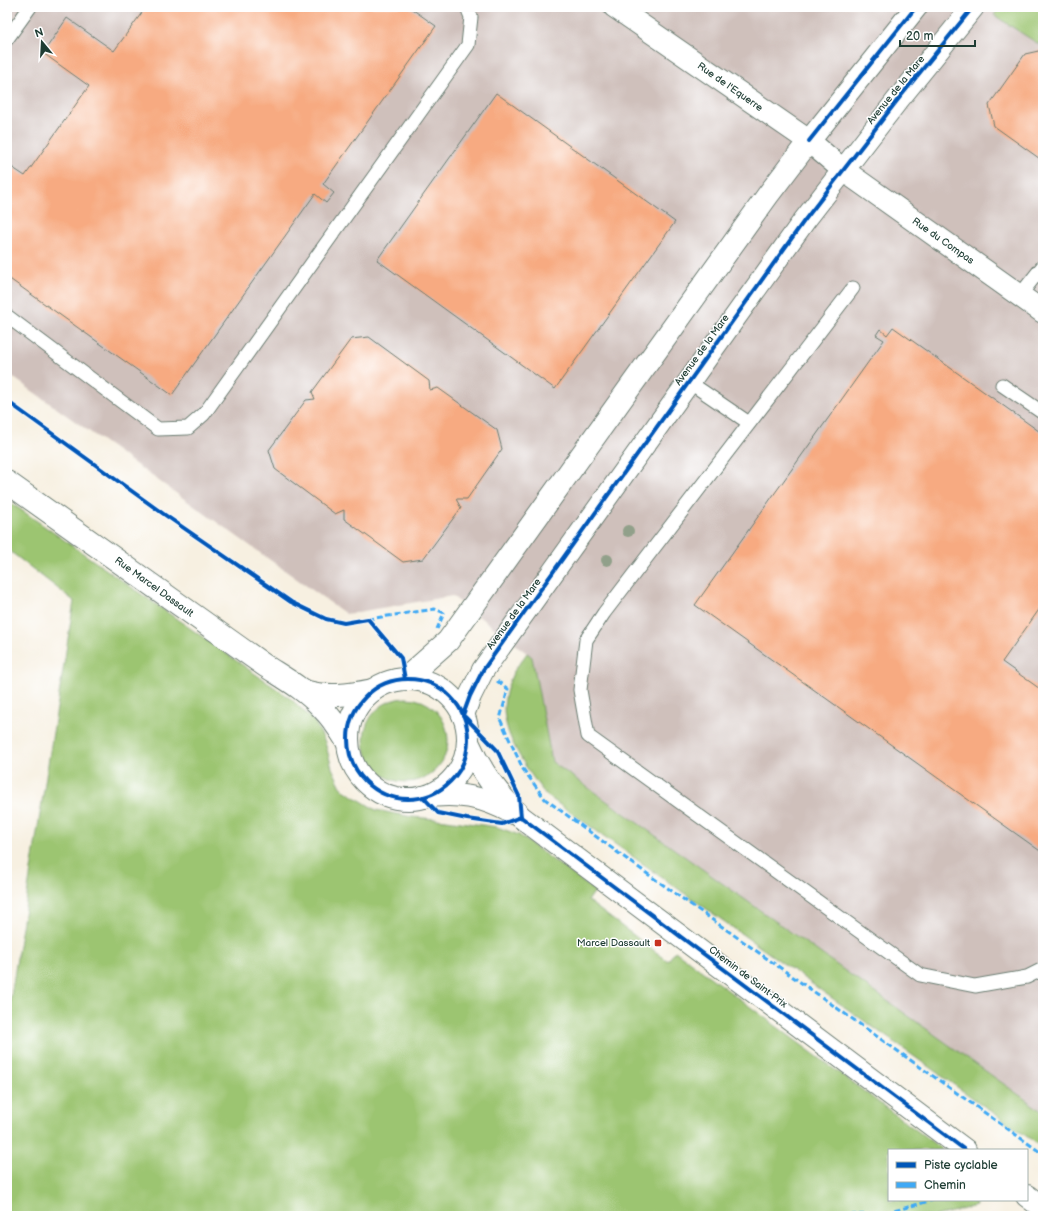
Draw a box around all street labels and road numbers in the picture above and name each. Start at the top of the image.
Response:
street label: Avenue de la Mare [865,53,927,127]
street label: Rue de l'Equerre [695,60,765,114]
street label: Rue du Compas [910,215,976,267]
street label: Avenue de la Mare [672,312,732,388]
street label: Rue Marcel Dassault [112,554,196,620]
street label: Avenue de la Mare [484,576,544,652]
street label: Chemin de Saint-Prix [706,944,790,1011]

